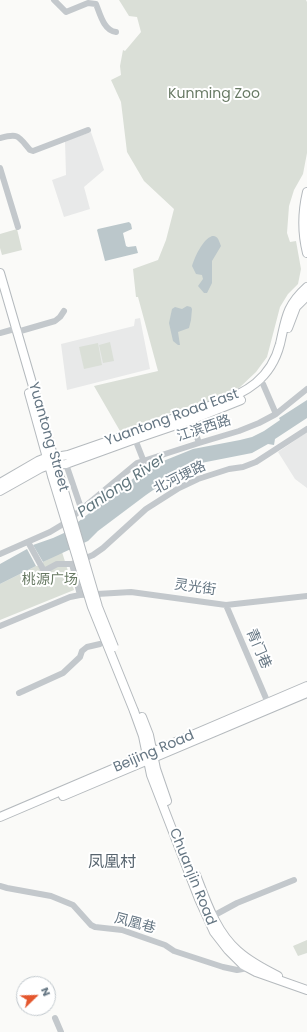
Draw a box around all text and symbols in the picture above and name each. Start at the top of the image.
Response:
park label: Kunming Zoo [168,86,260,102]
street label: Yuantong Street [24,380,72,494]
street label: Yuantong Road East [103,386,241,450]
street label: 江滨西路 [175,412,233,446]
water label: Panlong River [75,450,169,522]
street label: 北河埂路 [151,458,209,498]
park label: 桃源广场 [22,572,78,588]
street label: 灵光街 [173,577,217,599]
street label: 青门巷 [242,626,274,672]
street label: Beijing Road [111,727,197,777]
street label: Chuanjin Road [165,826,219,928]
district label: 凤凰村 [88,853,136,873]
street label: 凤凰巷 [113,910,157,938]
north arrow [16,976,56,1016]
text: N [37,985,55,999]

